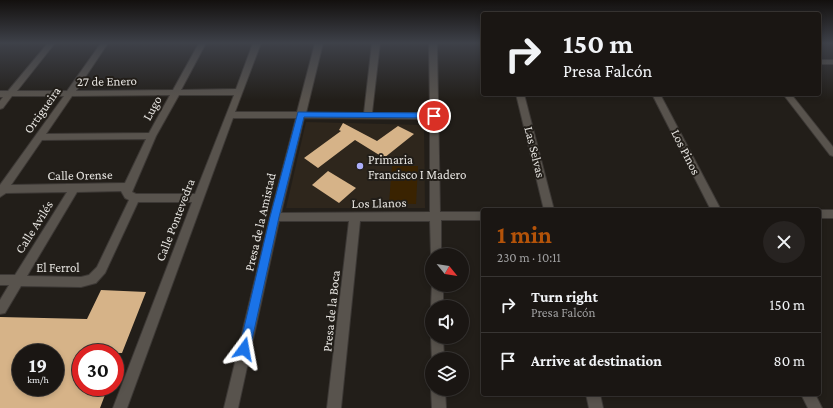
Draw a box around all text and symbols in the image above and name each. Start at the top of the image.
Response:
icon: right [497,28,549,80]
text: 150 m [563,28,633,59]
text: Presa Falcón [563,61,652,81]
street label: 27 de Enero [77,73,137,89]
street label: Ortigueira [20,84,64,136]
street label: Lugo [139,93,165,123]
pin [417,99,451,133]
icon: arrive [423,105,445,127]
street label: Las Selvas [521,125,549,179]
street label: Los Pinos [668,127,704,177]
place label: Primaria Francisco I Madero [368,152,466,182]
marker: Primaria Francisco I Madero [355,161,365,171]
street label: Calle Orense [47,167,113,183]
street label: Presa de la Amistad [241,171,279,273]
street label: Calle Pontevedra [152,177,198,263]
street label: Los Llanos [351,195,407,211]
street label: Calle Avilés [12,198,56,256]
text: 1 min [497,221,552,248]
button: close [763,221,805,263]
north arrow [425,248,469,292]
map controls [425,248,469,396]
text: 230 m · 10:11 [497,250,561,265]
street label: El Ferrol [36,260,80,275]
street label: Presa de la Boca [319,269,343,353]
text: Turn right [531,289,598,305]
icon: right [497,294,519,316]
text: 150 m [770,297,805,313]
button: sound [425,300,469,344]
text: Presa Falcón [531,305,595,320]
position arrow [223,328,265,370]
speed limit sign: 30 [72,344,124,396]
icon: arrive [497,350,519,372]
button: layers [425,352,469,396]
text: Arrive at destination [531,353,662,369]
text: 80 m [774,353,805,369]
text: 19 [29,354,47,376]
text: km/h [27,374,49,385]

